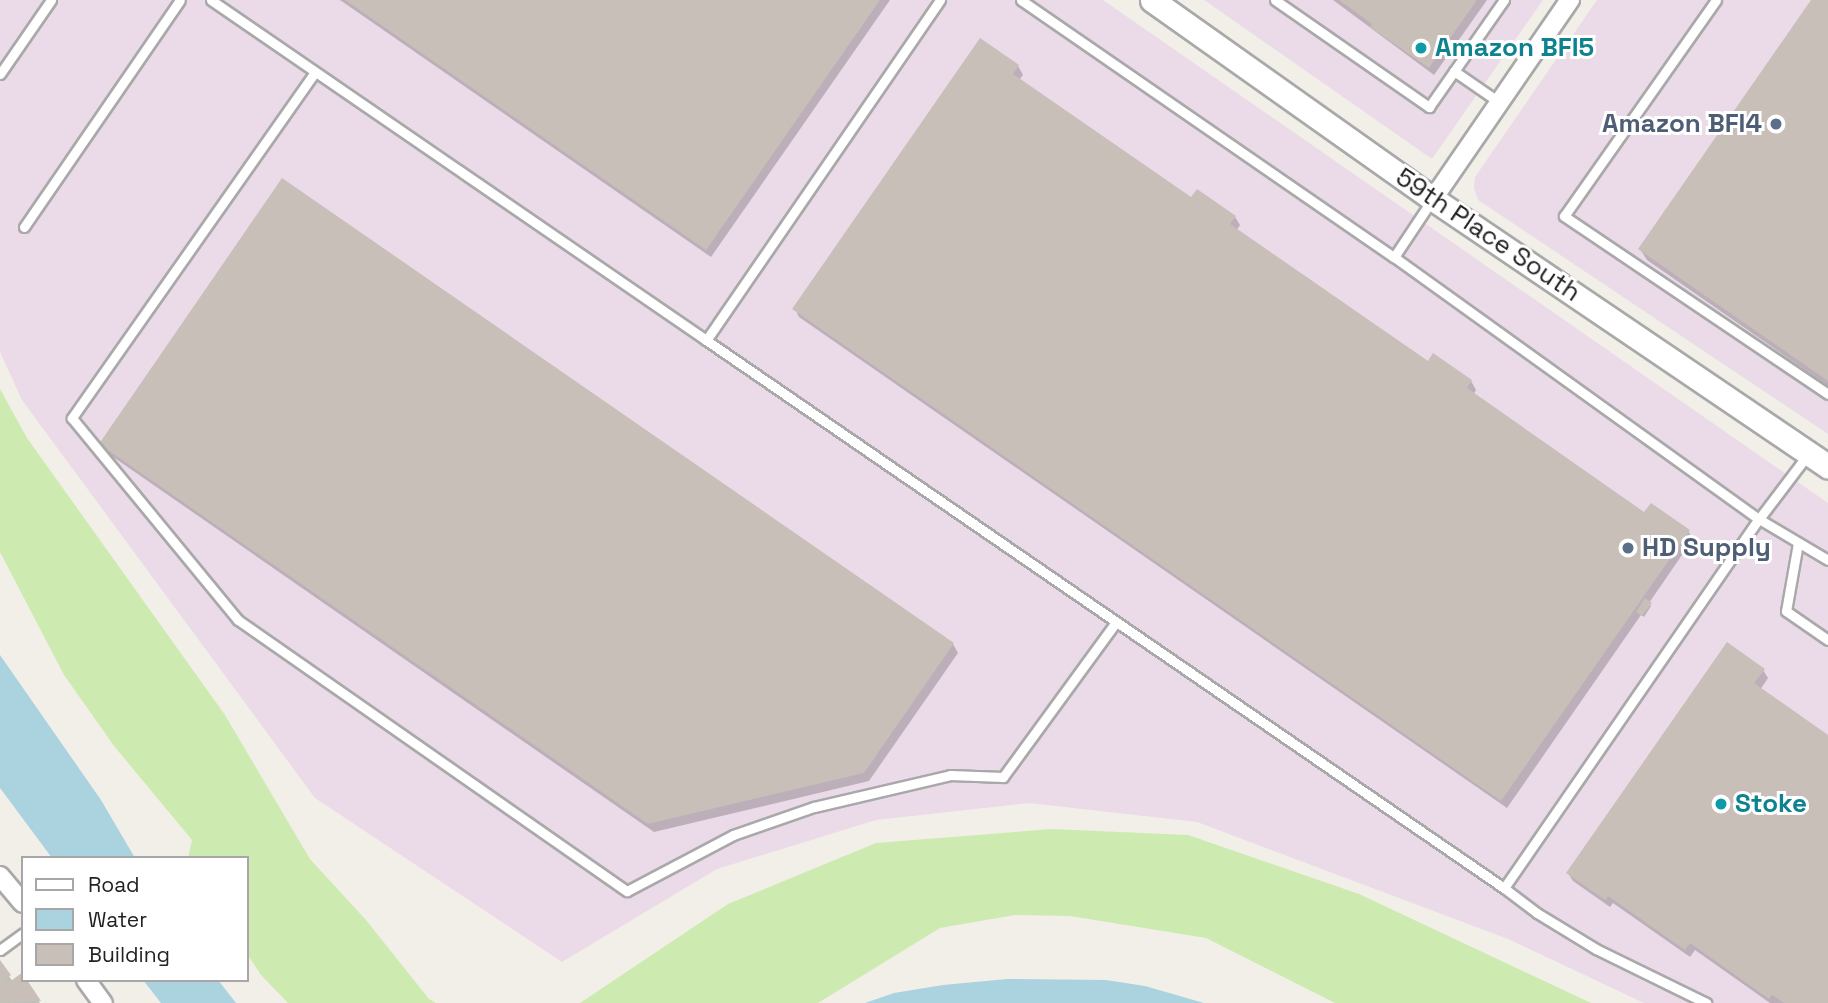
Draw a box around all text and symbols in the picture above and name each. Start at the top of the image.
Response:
place label: Amazon BFI5 [1435,32,1594,64]
marker: Amazon BFI5 [1413,40,1429,56]
place label: Amazon BFI4 [1602,108,1762,140]
marker: Amazon BFI4 [1768,116,1784,132]
street label: 59th Place South [1390,162,1586,308]
place label: HD Supply [1642,532,1771,564]
marker: HD Supply [1620,540,1636,556]
place label: Stoke [1735,788,1807,820]
marker: Stoke [1713,796,1729,812]
legend [21,856,248,982]
text: Road [88,871,140,898]
text: Water [88,906,147,933]
text: Building [88,941,170,968]

